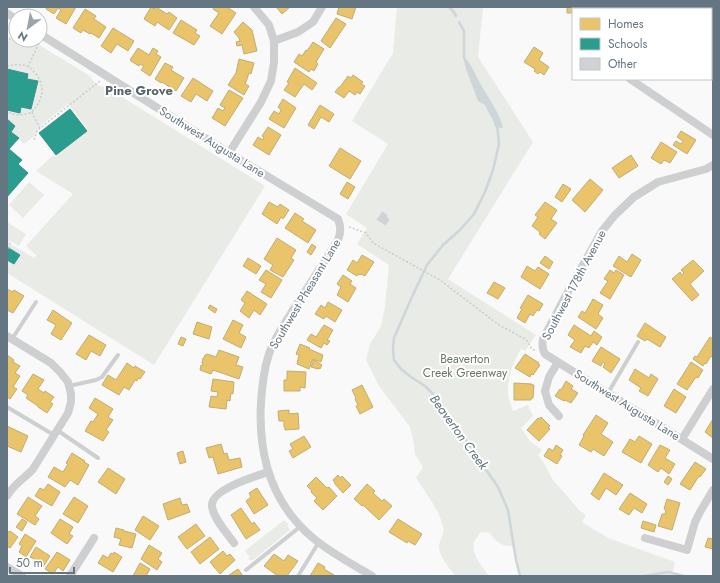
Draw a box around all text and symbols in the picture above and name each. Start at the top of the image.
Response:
north arrow [8,8,48,48]
legend [572,8,712,80]
text: Homes [608,15,644,33]
text: N [15,27,31,46]
text: Schools [608,35,647,53]
text: Other [608,55,638,73]
district label: Pine Grove [105,81,173,100]
street label: Southwest Augusta Lane [156,102,268,182]
street label: Southwest 178th Avenue [537,227,611,343]
street label: Southwest Pheasant Lane [265,235,345,353]
park label: Beaverton Creek Greenway [423,350,508,382]
street label: Southwest Augusta Lane [571,365,683,445]
water label: Beaverton Creek [425,391,493,474]
scale bar [10,549,74,575]
text: 50 m [16,554,43,572]

